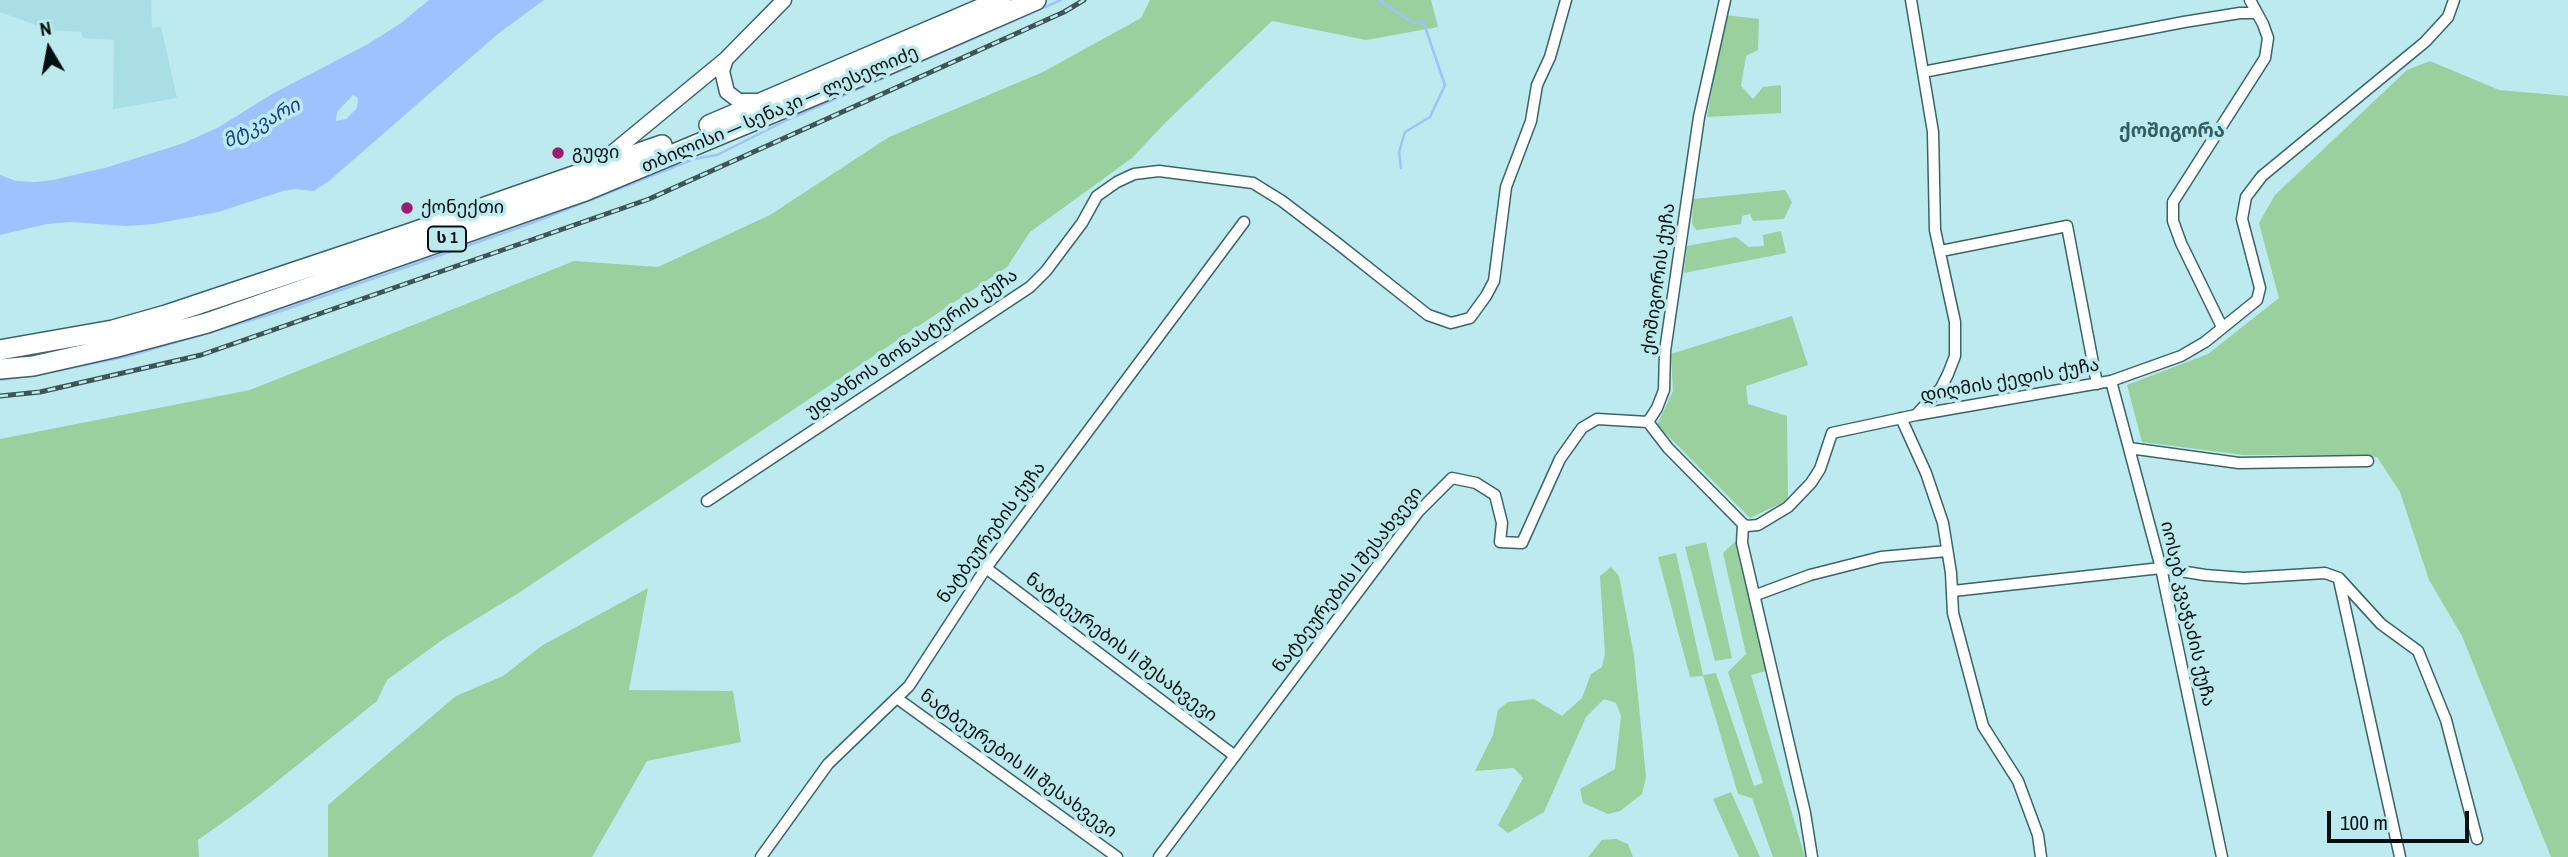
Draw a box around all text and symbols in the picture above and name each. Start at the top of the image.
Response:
north arrow [14,14,84,84]
text: N [38,15,53,42]
street label: თბილისი — სენაკი — ლესელიძე [638,42,922,178]
water label: მტკვარი [220,94,304,154]
district label: ქოშიგორა [2119,121,2225,143]
place label: გუფი [572,142,619,164]
marker: გუფი [550,145,566,161]
place label: ქონექთი [421,197,504,219]
marker: ქონექთი [399,200,415,216]
street label: ქოშიგორის ქუჩა [1638,202,1680,356]
road number: ს 1 [428,227,466,252]
street label: უდაბნოს მონასტერის ქუჩა [802,265,1022,423]
street label: დიღმის ქედის ქუჩა [1919,355,2101,407]
street label: ნატბეურების ქუჩა [933,458,1051,608]
street label: ნატბეურების I შესახვევი [1269,483,1427,677]
street label: იოსებ კვაჭაძის ქუჩა [2155,519,2219,709]
street label: ნატბეურების II შესახვევი [1021,569,1221,727]
street label: ნატბეურების III შესახვევი [915,685,1121,843]
scale bar [2330,798,2472,842]
text: 100 m [2340,808,2388,837]

